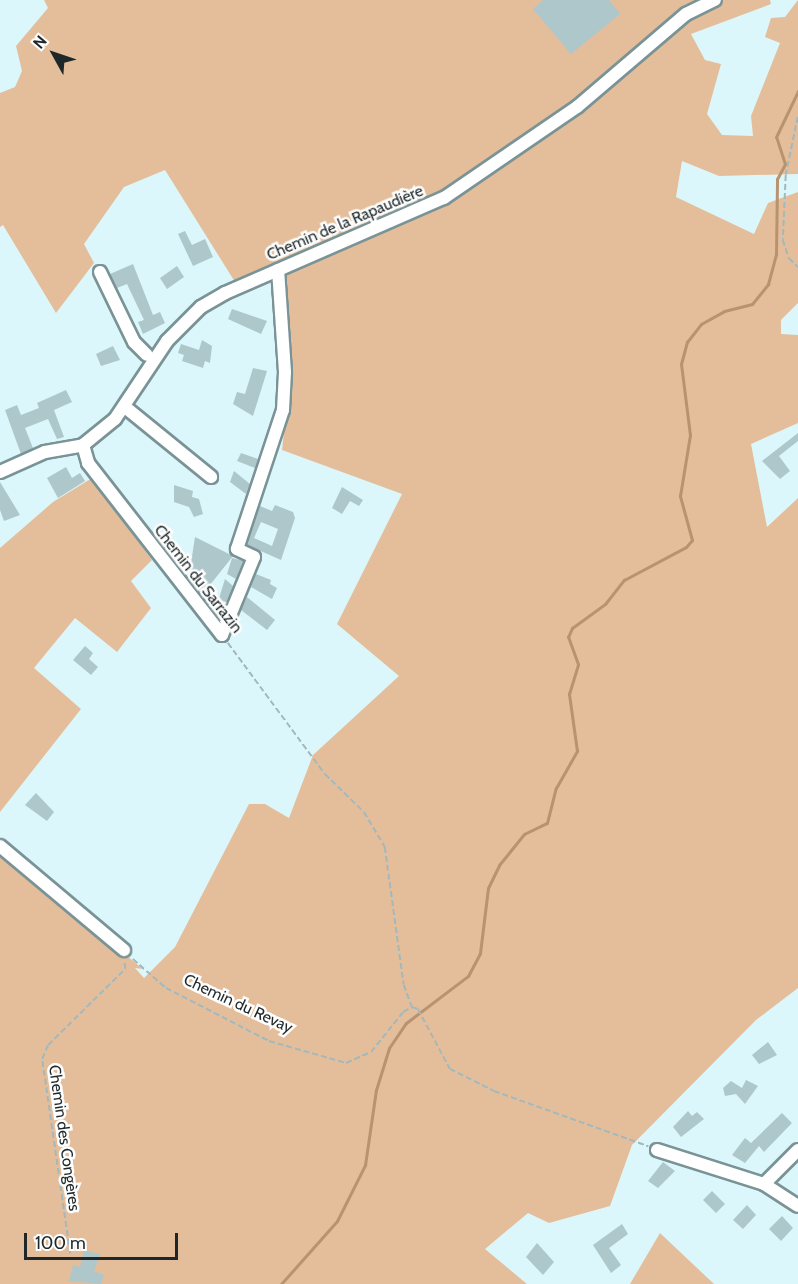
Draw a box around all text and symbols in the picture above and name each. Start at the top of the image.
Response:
north arrow [24,24,84,84]
text: N [29,32,51,53]
street label: Chemin de la Rapaudière [264,181,426,265]
street label: Chemin du Sarrazin [150,521,246,637]
street label: Chemin du Revay [180,970,296,1038]
street label: Chemin des Congères [44,1064,84,1212]
scale bar [27,1221,182,1259]
text: 100 m [35,1232,86,1254]

